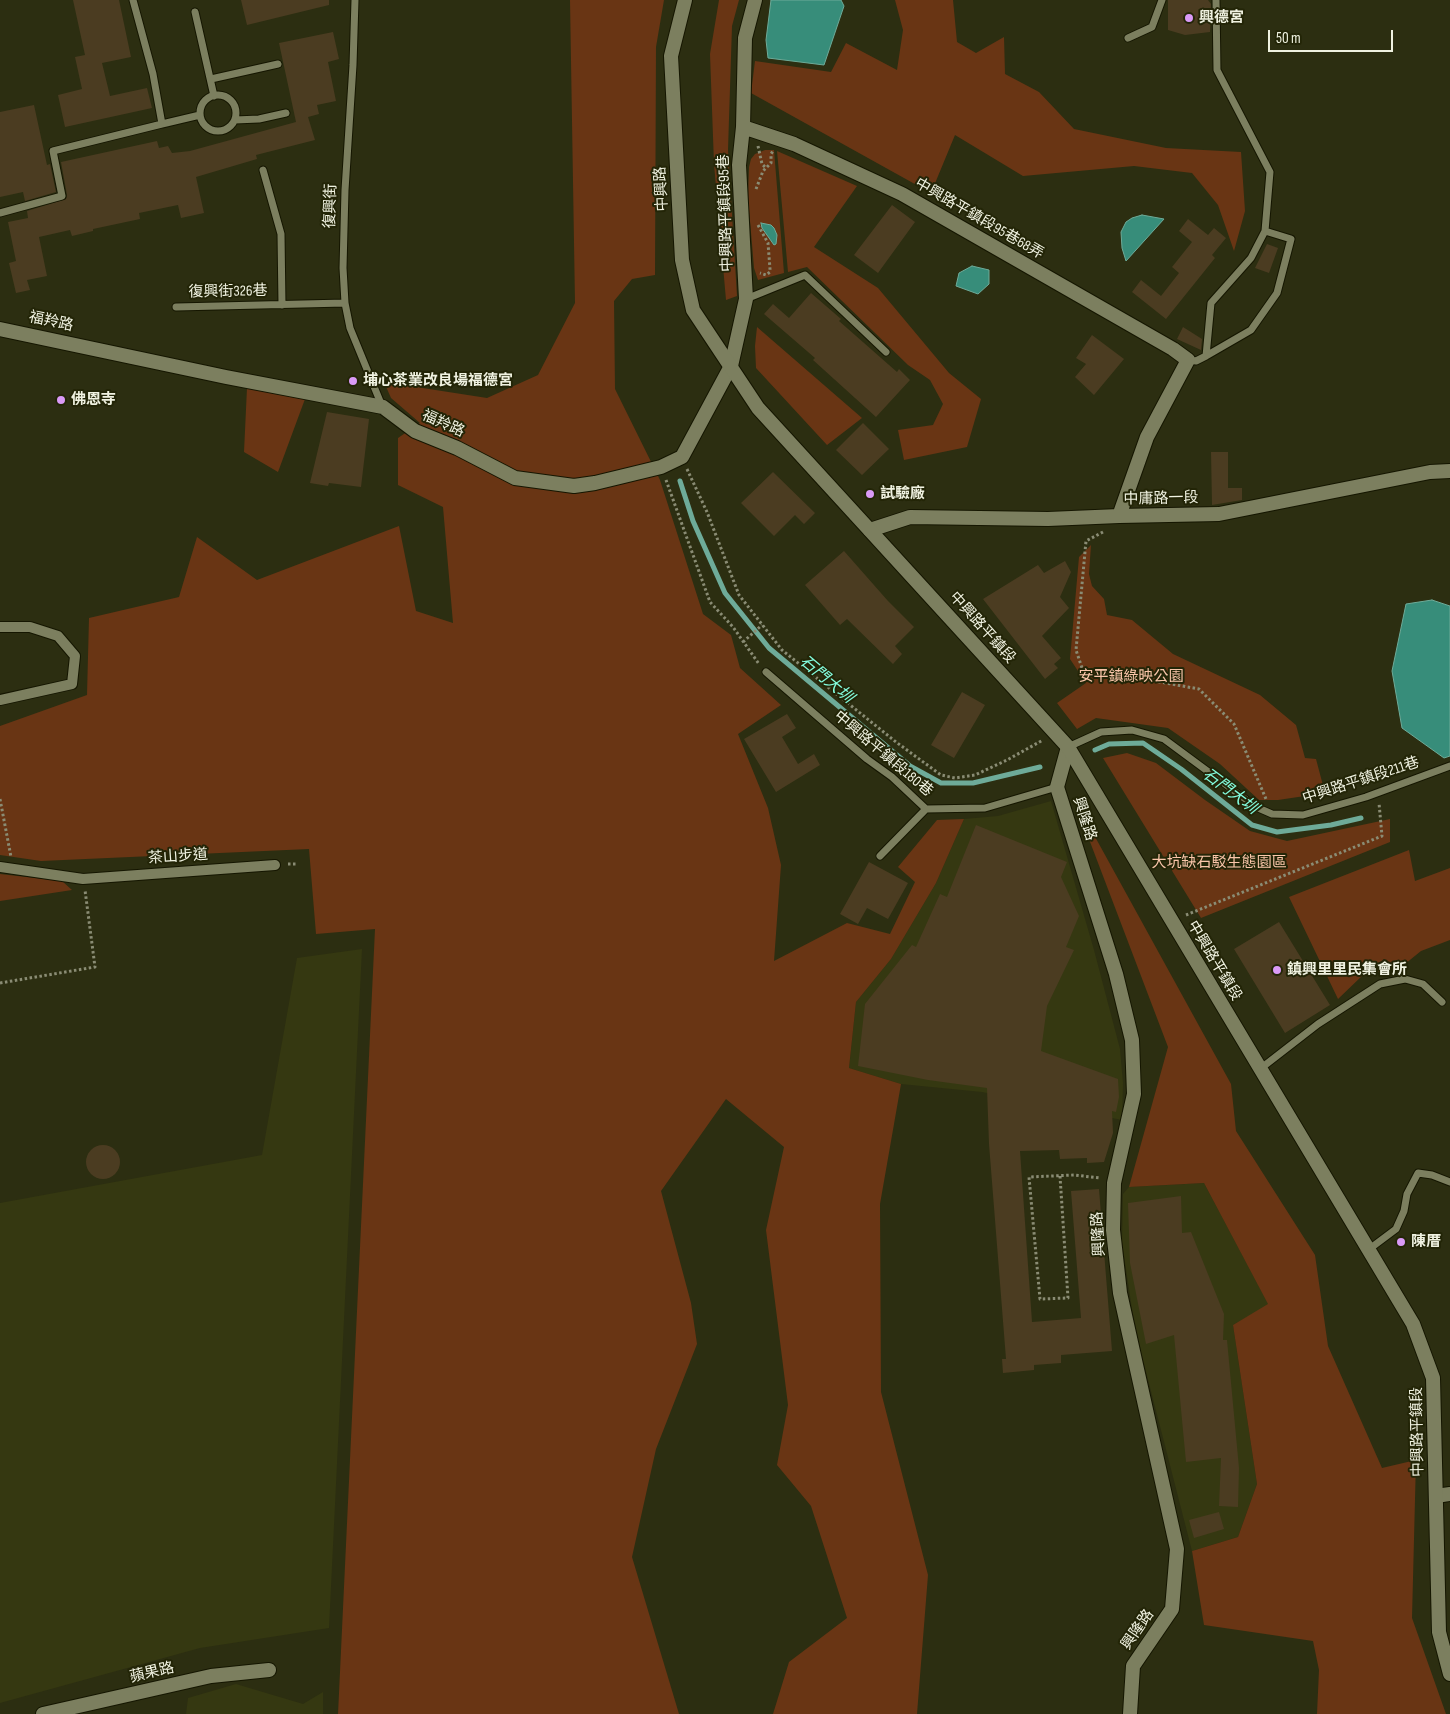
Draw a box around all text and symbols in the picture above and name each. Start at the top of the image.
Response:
place label: 興德宮 [1199,9,1244,27]
marker: 興德宮 [1183,12,1195,24]
scale bar [1270,20,1395,52]
text: 50 m [1276,29,1301,48]
street label: 中興路平鎮段95巷 [715,154,737,272]
street label: 中興路 [652,166,672,212]
street label: 中興路平鎮段95巷68弄 [911,175,1047,263]
street label: 復興街 [321,183,341,229]
street label: 復興街326巷 [188,282,268,302]
street label: 福羚路 [27,309,75,335]
place label: 埔心茶業改良場福德宮 [363,372,513,390]
marker: 埔心茶業改良場福德宮 [347,375,359,387]
place label: 佛恩寺 [71,391,116,409]
marker: 佛恩寺 [55,394,67,406]
street label: 福羚路 [419,407,467,441]
place label: 試驗廠 [880,485,925,503]
marker: 試驗廠 [864,488,876,500]
street label: 中庸路一段 [1123,489,1199,509]
street label: 中興路平鎮段 [945,589,1019,667]
water label: 石門大圳 [795,652,857,708]
park label: 安平鎮綠映公園 [1079,668,1183,686]
street label: 中興路平鎮段180巷 [830,707,936,801]
street label: 中興路平鎮段211巷 [1300,754,1422,808]
water label: 石門大圳 [1199,765,1261,819]
street label: 興隆路 [1068,795,1100,843]
street label: 茶山步道 [147,846,209,868]
park label: 大坑缺石駁生態園區 [1152,854,1286,872]
street label: 中興路平鎮段 [1183,918,1245,1004]
place label: 鎮興里里民集會所 [1287,961,1407,979]
marker: 鎮興里里民集會所 [1271,964,1283,976]
street label: 興隆路 [1089,1211,1109,1257]
place label: 陳厝 [1411,1233,1441,1251]
marker: 陳厝 [1395,1236,1407,1248]
street label: 中興路平鎮段 [1408,1387,1428,1477]
street label: 興隆路 [1118,1606,1158,1654]
street label: 蘋果路 [128,1659,176,1687]

